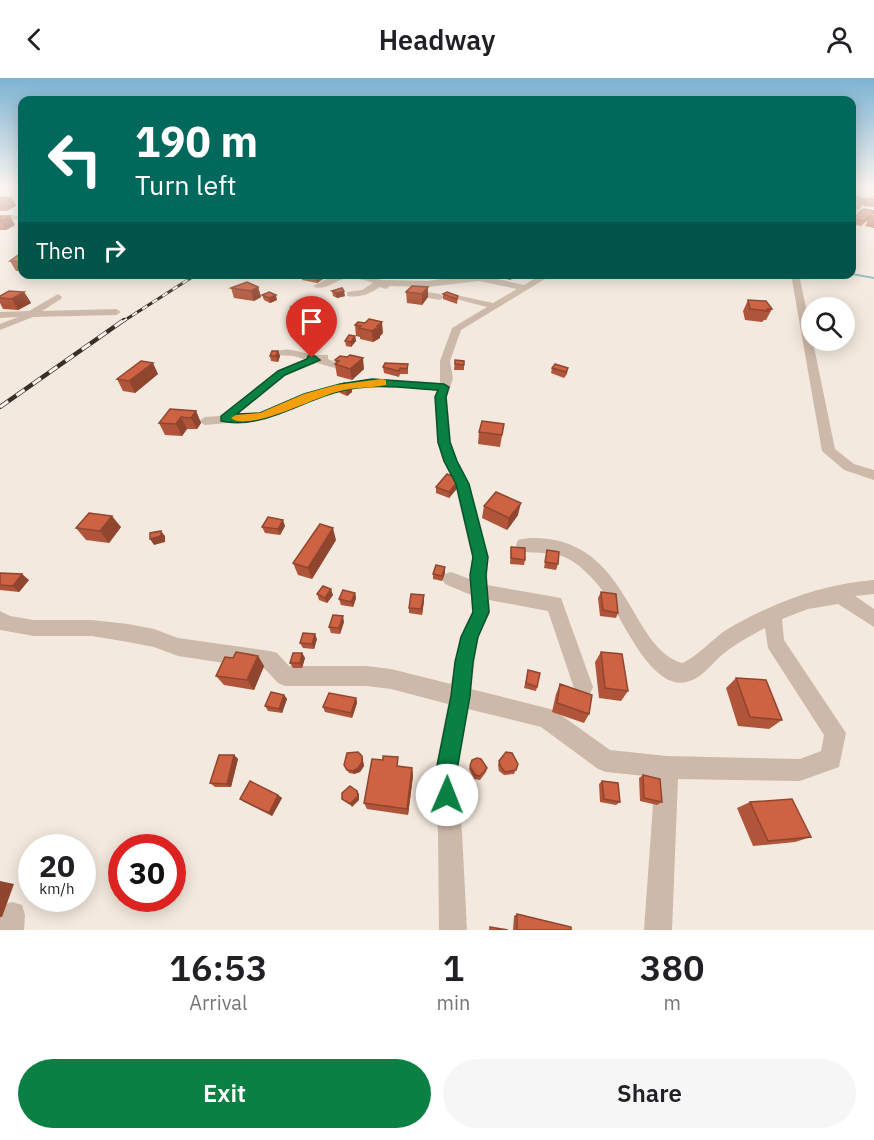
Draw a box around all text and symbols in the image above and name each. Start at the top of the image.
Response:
text: Headway [379,22,495,57]
icon: back [18,23,51,56]
icon: person [823,23,856,56]
text: 190 m [135,114,258,169]
icon: left [36,120,114,198]
text: Turn left [135,167,236,202]
icon: right [98,234,131,267]
text: Then [36,236,86,265]
pin [286,296,337,358]
map controls [801,297,855,351]
button: search [801,297,855,351]
icon: arrive [295,305,328,338]
position arrow [415,763,479,827]
speed limit sign: 30 [108,834,186,912]
text: 20 [39,846,75,885]
text: km/h [39,879,75,898]
text: 16:53 [169,944,267,991]
text: 1 [443,944,464,991]
text: 380 [640,944,705,991]
text: Arrival [189,989,247,1016]
text: min [437,989,470,1016]
text: m [663,989,681,1016]
button: Exit [18,1059,431,1128]
button: Share [443,1059,856,1128]

